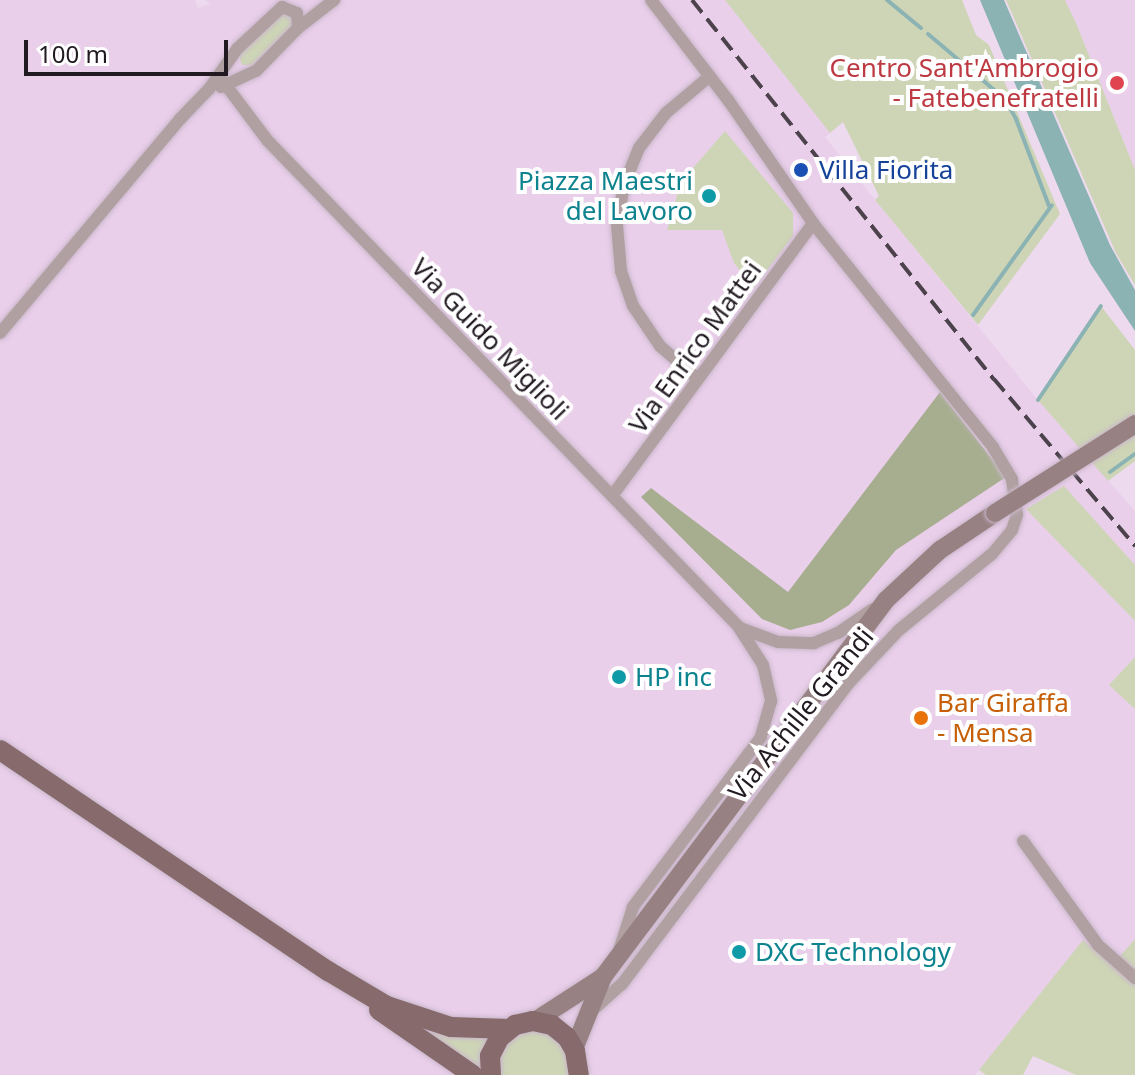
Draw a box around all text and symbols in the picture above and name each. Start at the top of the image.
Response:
scale bar [28,24,232,74]
text: 100 m [38,37,108,70]
place label: Centro Sant'Ambrogio - Fatebenefratelli [830,52,1099,114]
marker: Centro Sant'Ambrogio - Fatebenefratelli [1106,72,1128,94]
place label: Villa Fiorita [819,154,953,186]
marker: Villa Fiorita [790,159,812,181]
place label: Piazza Maestri del Lavoro [518,165,693,226]
marker: Piazza Maestri del Lavoro [700,187,718,205]
street label: Via Guido Miglioli [405,252,575,426]
street label: Via Enrico Mattei [622,255,768,439]
street label: Via Achille Grandi [722,621,880,807]
place label: HP inc [635,661,712,693]
marker: HP inc [610,668,628,686]
place label: Bar Giraffa - Mensa [937,687,1069,748]
marker: Bar Giraffa - Mensa [912,709,930,727]
place label: DXC Technology [755,936,951,968]
marker: DXC Technology [730,943,748,961]

